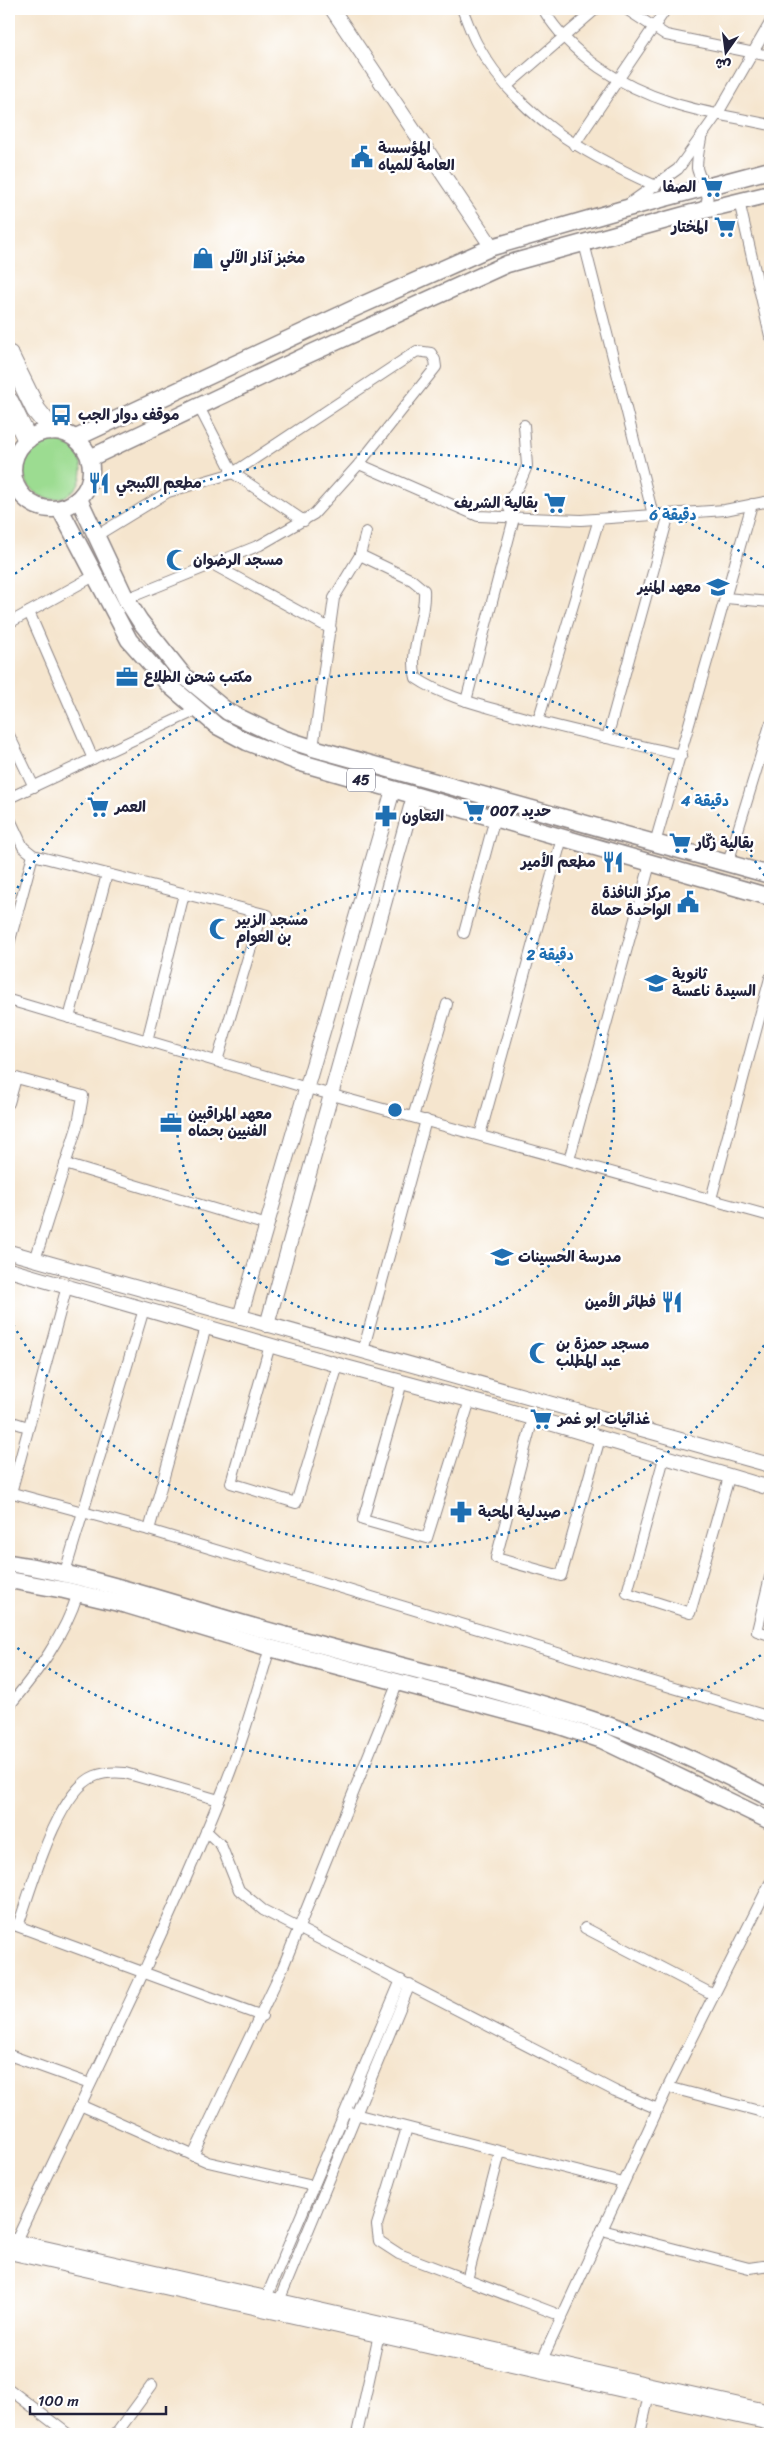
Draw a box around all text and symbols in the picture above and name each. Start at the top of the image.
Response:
north arrow [702,28,752,78]
text: ش [712,50,733,78]
place label: المؤسسة العامة للمياه [378,135,455,178]
public building icon: المؤسسة العامة للمياه [349,144,375,170]
place label: الصفا [663,174,696,200]
supermarket icon: الصفا [699,174,725,200]
place label: المختار [669,214,708,240]
supermarket icon: المختار [712,214,738,240]
shop icon: مخبز آذار الآلي [190,245,216,271]
place label: مخبز آذار الآلي [220,245,305,272]
bus stop icon: موقف دوار الجب [48,402,74,428]
place label: موقف دوار الجب [78,402,179,428]
restaurant icon: مطعم الكببجي [86,470,112,496]
place label: مطعم الكببجي [116,470,202,497]
place label: بقالية الشريف [454,490,538,516]
supermarket icon: بقالية الشريف [542,490,568,516]
text: 6 دقيقة [648,502,697,528]
mosque icon: مسجد الرضوان [164,547,190,573]
place label: مسجد الرضوان [193,547,283,573]
place label: معهد المنير [636,574,701,600]
school or university icon: معهد المنير [705,574,731,600]
office icon: مكتب شحن الطلاع [114,664,140,690]
place label: مكتب شحن الطلاع [144,664,252,690]
road number: 45 [347,768,375,792]
text: 4 دقيقة [680,788,729,814]
supermarket icon: العمر [85,794,111,820]
place label: العمر [113,794,146,820]
supermarket icon: حديد 007 [461,798,487,824]
place label: حديد 007 [490,798,551,824]
pharmacy icon: التعاون [373,803,399,829]
place label: التعاون [402,803,444,829]
supermarket icon: بقالية زكّار [667,830,693,856]
place label: بقالية زكّار [694,830,754,856]
place label: مطعم الأمير [519,849,596,875]
restaurant icon: مطعم الأمير [600,849,626,875]
place label: مركز النافذة الواحدة حماة [591,880,671,923]
public building icon: مركز النافذة الواحدة حماة [675,889,701,915]
place label: مسجد الزبير بن العوام [234,907,308,950]
mosque icon: مسجد الزبير بن العوام [207,916,233,942]
text: 2 دقيقة [525,942,574,968]
place label: ثانوية السيدة ناعسة [672,961,756,1004]
school or university icon: ثانوية السيدة ناعسة [643,970,669,996]
place label: معهد المراقبين الفنيين بحماه [188,1101,272,1144]
centre of rings [386,1101,404,1119]
office icon: معهد المراقبين الفنيين بحماه [158,1110,184,1136]
school or university icon: مدرسة الحسينات [489,1244,515,1270]
place label: مدرسة الحسينات [518,1244,621,1270]
place label: فطائر الأمين [585,1289,656,1315]
restaurant icon: فطائر الأمين [659,1289,685,1315]
place label: مسجد حمزة بن عبد المطلب [556,1331,650,1374]
mosque icon: مسجد حمزة بن عبد المطلب [527,1340,553,1366]
supermarket icon: غذائيات ابو غمر [528,1406,554,1432]
place label: غذائيات ابو غمر [556,1406,650,1432]
pharmacy icon: صيدلية المحبة [448,1499,474,1525]
place label: صيدلية المحبة [478,1499,561,1525]
scale bar [30,2383,166,2415]
text: 100 m [38,2388,79,2414]

